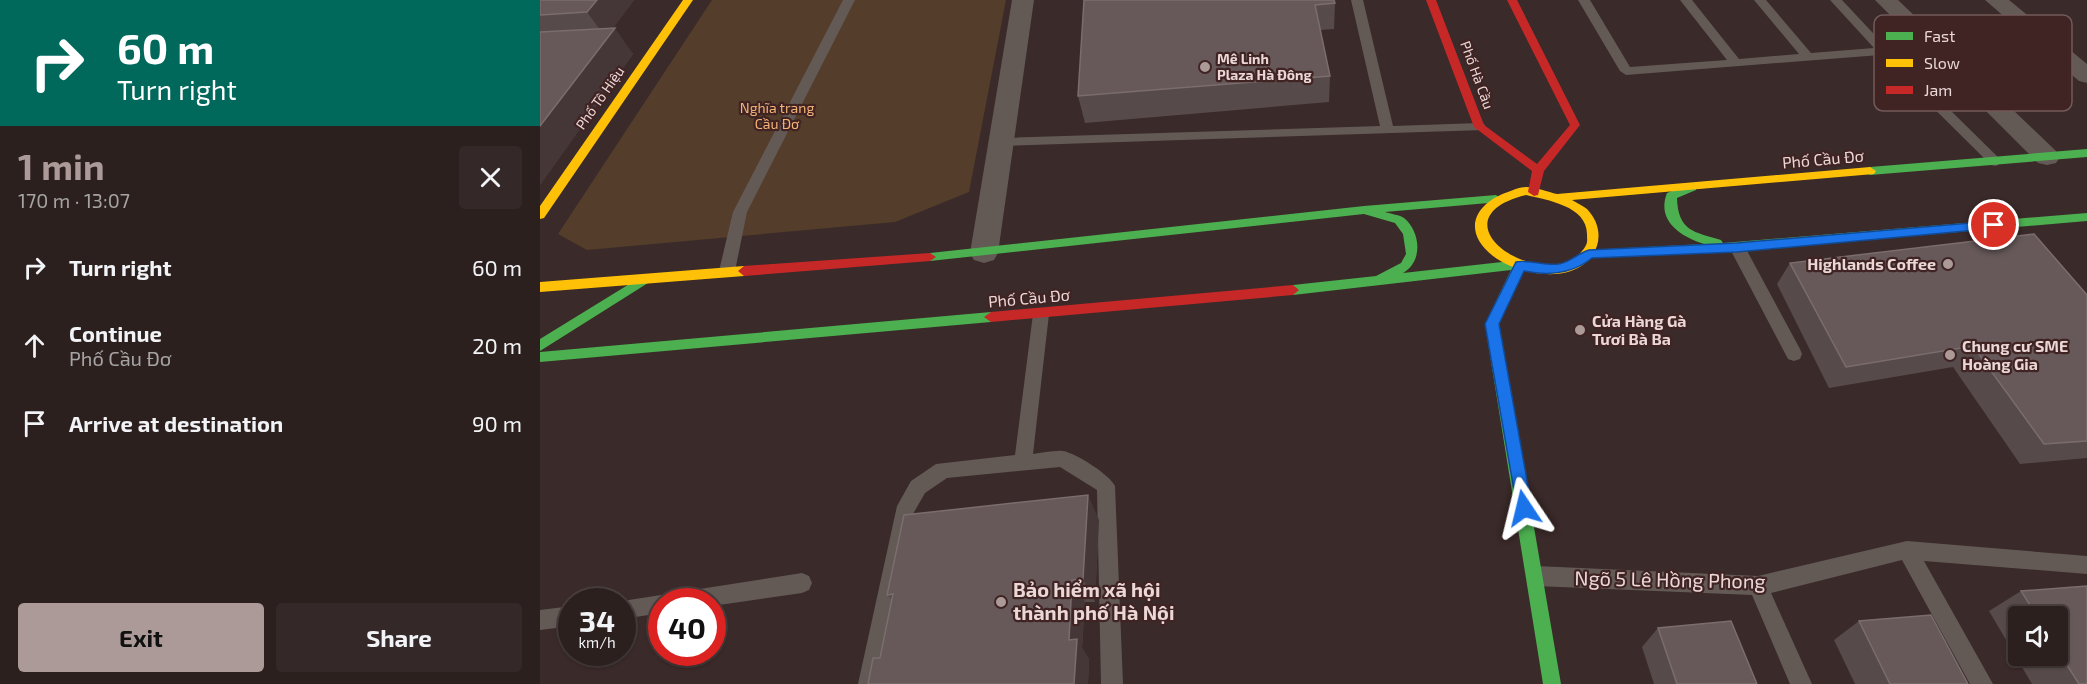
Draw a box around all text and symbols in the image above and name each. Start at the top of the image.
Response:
legend [1874,15,2072,111]
text: 60 m [117,22,214,72]
icon: right [18,24,96,102]
text: Fast [1924,26,1955,45]
street label: Phố Hà Cầu [1457,38,1498,111]
place label: Mê Linh Plaza Hà Đông [1217,50,1312,83]
text: Slow [1924,53,1960,72]
marker: Mê Linh Plaza Hà Đông [1198,60,1212,74]
street label: Phố Tô Hiệu [572,63,628,133]
text: Turn right [117,73,237,105]
text: Jam [1924,80,1952,99]
park label: Nghĩa trang Cầu Đơ [740,99,814,132]
text: 1 min [18,144,105,187]
street label: Phố Cầu Đơ [1781,145,1865,172]
button: close [459,146,522,209]
text: 170 m · 13:07 [18,188,130,212]
pin [1968,199,2019,250]
icon: arrive [1977,208,2010,241]
icon: right [18,251,51,284]
text: Turn right [69,254,171,280]
text: 60 m [472,254,522,280]
place label: Highlands Coffee [1807,254,1936,273]
marker: Highlands Coffee [1941,257,1955,271]
street label: Phố Cầu Đơ [987,284,1071,311]
place label: Cửa Hàng Gà Tươi Bà Ba [1592,311,1686,348]
text: Continue [69,320,162,346]
marker: Cửa Hàng Gà Tươi Bà Ba [1573,323,1587,337]
icon: ahead [18,329,51,362]
text: 20 m [472,332,522,358]
place label: Chung cư SME Hoàng Gia [1962,336,2068,373]
text: Phố Cầu Đơ [69,346,171,370]
marker: Chung cư SME Hoàng Gia [1943,348,1957,362]
icon: arrive [18,407,51,440]
text: Arrive at destination [69,410,283,436]
text: 90 m [472,410,522,436]
position arrow [1492,476,1556,540]
street label: Ngõ 5 Lê Hồng Phong [1574,565,1766,593]
place label: Bảo hiểm xã hội thành phố Hà Nội [1013,577,1174,624]
speed limit sign: 40 [648,588,726,666]
marker: Bảo hiểm xã hội thành phố Hà Nội [994,595,1008,609]
text: 34 [579,602,615,638]
button: Exit [18,603,264,672]
button: Share [276,603,522,672]
map controls [2008,606,2068,666]
button: sound [2008,606,2068,666]
text: km/h [578,633,616,651]

